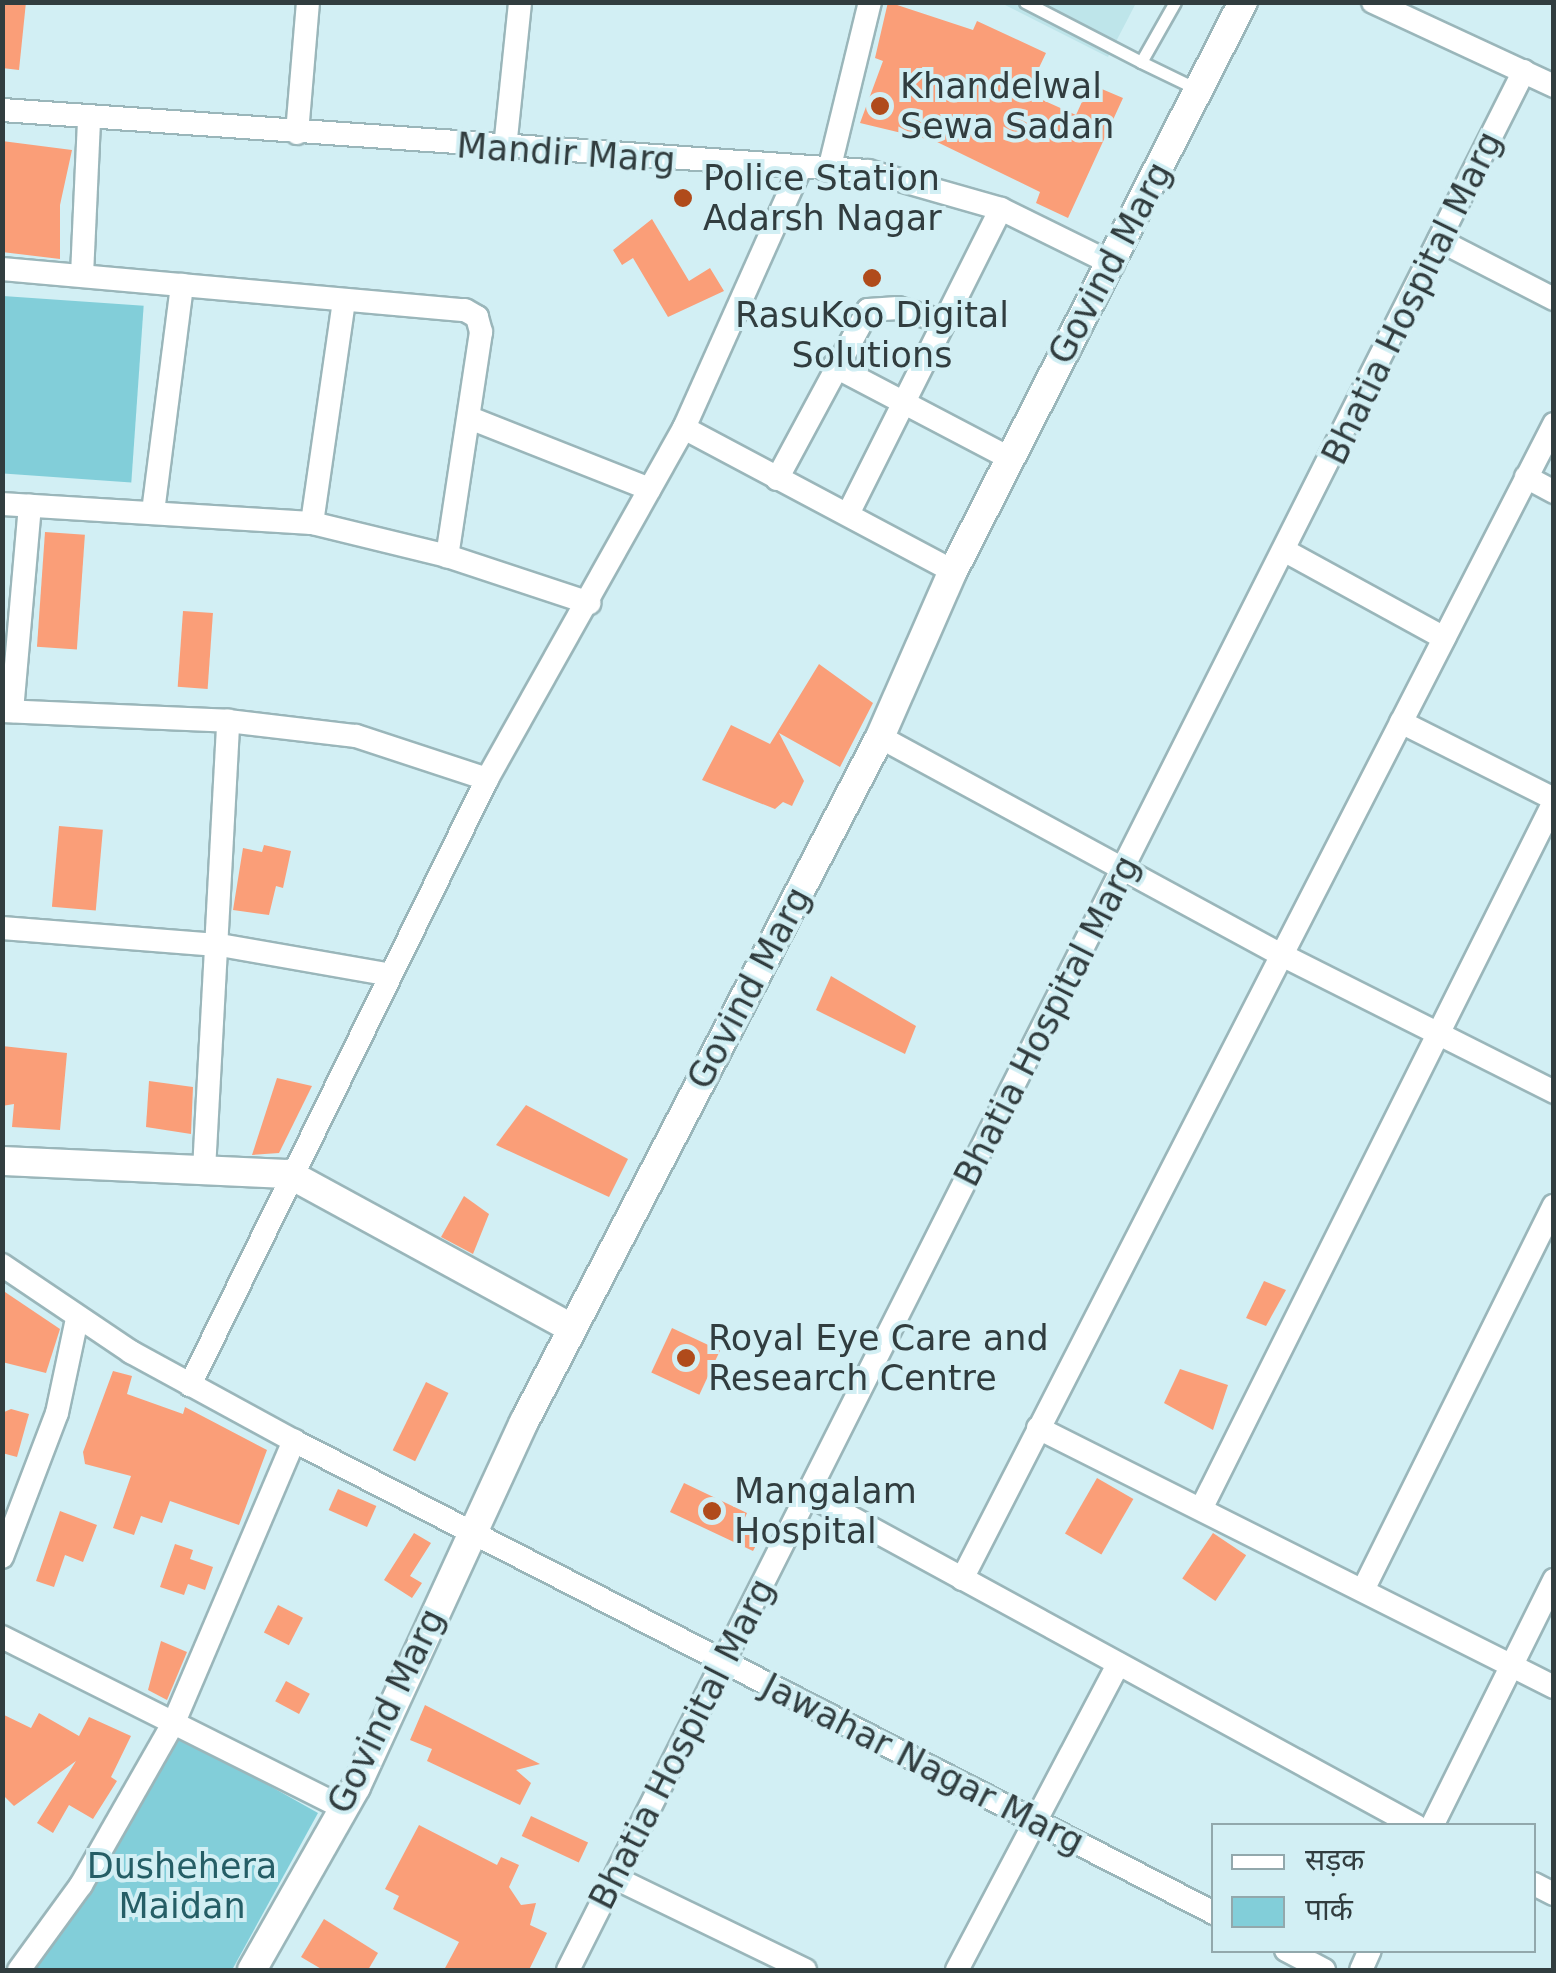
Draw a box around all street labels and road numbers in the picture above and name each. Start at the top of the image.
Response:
street label: Mandir Marg [455,124,677,182]
street label: Bhatia Hospital Marg [1313,125,1511,471]
street label: Govind Marg [1039,155,1181,371]
street label: Bhatia Hospital Marg [945,849,1149,1193]
street label: Govind Marg [678,880,820,1096]
street label: Bhatia Hospital Marg [580,1572,784,1916]
street label: Govind Marg [318,1602,454,1820]
street label: Jawahar Nagar Marg [755,1665,1091,1863]

